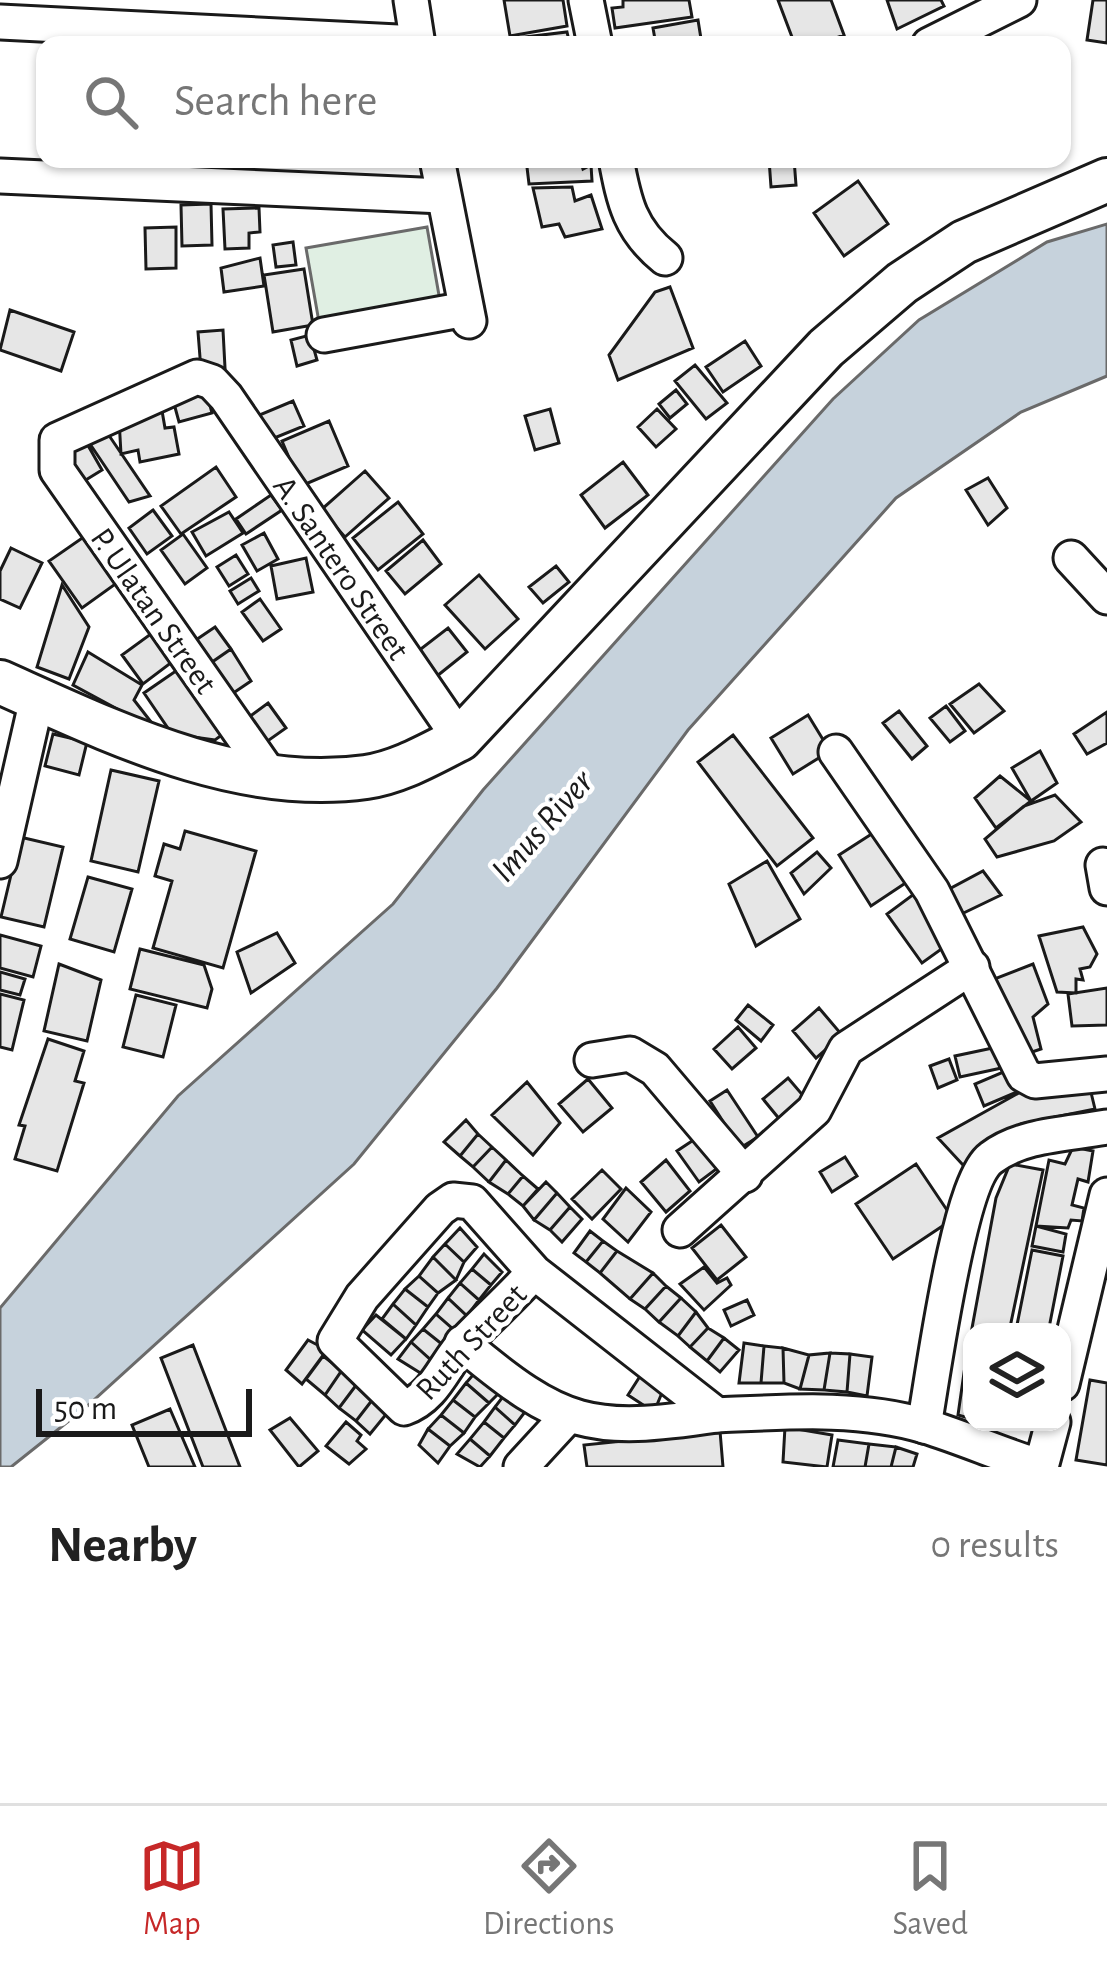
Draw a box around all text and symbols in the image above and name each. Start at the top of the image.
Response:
search box [36,36,1071,168]
icon: search [78,69,144,135]
text: Search here [174,79,377,124]
street label: A. Santero Street [266,471,415,667]
street label: P. Ulatan Street [84,523,222,701]
water label: Imus River [485,763,601,889]
street label: Ruth Street [410,1278,534,1407]
map controls [963,1323,1071,1431]
button: layers [963,1323,1071,1431]
scale bar [36,1383,252,1436]
text: 50 m [54,1393,117,1426]
text: Nearby [48,1520,197,1571]
text: 0 results [931,1526,1059,1565]
tab: Map [139,1833,205,1945]
tab: Directions [483,1833,614,1945]
tab: Saved [892,1833,968,1945]

